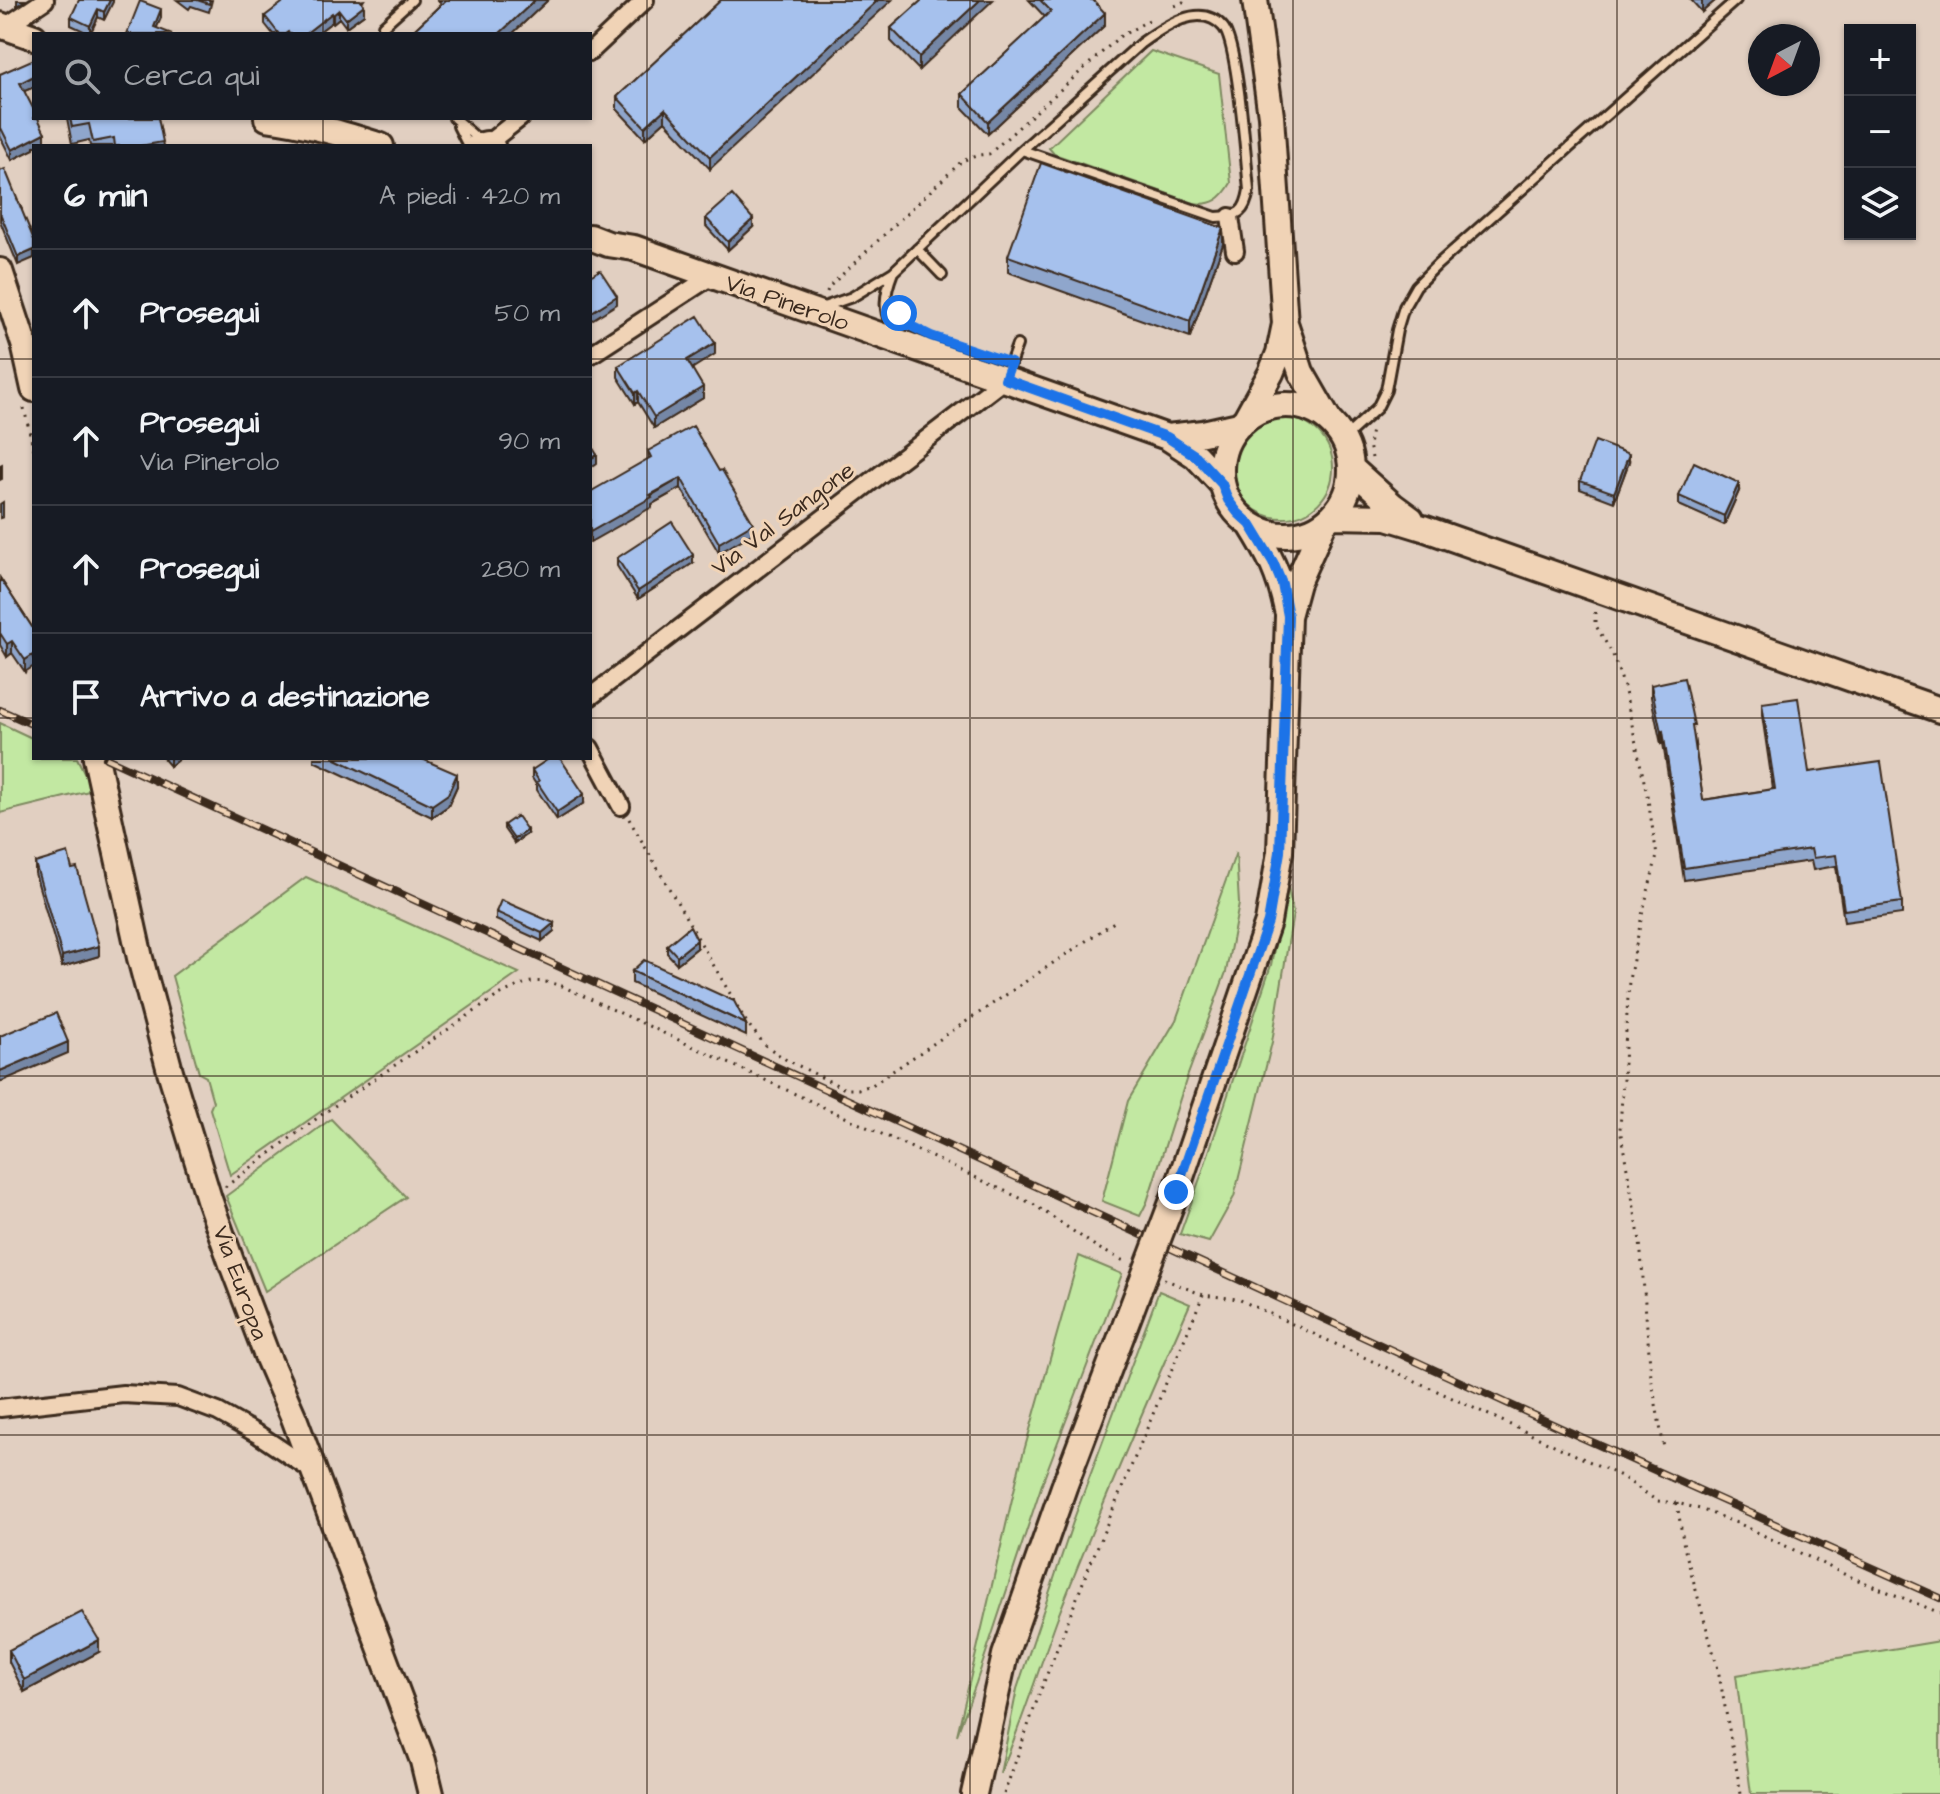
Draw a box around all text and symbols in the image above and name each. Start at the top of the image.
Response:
north arrow [1748,24,1820,96]
map controls [1844,24,1916,240]
button: + [1844,24,1916,96]
search box [32,32,592,120]
icon: search [60,54,104,98]
text: Cerca qui [124,55,259,97]
button: − [1844,96,1916,168]
button: layers [1844,168,1916,240]
text: 6 min [64,172,148,220]
text: A piedi · 420 m [379,178,560,214]
street label: Via Pinerolo [721,266,854,340]
icon: ahead [64,291,108,335]
text: Prosegui [140,292,259,334]
text: 50 m [495,295,560,331]
route start [881,295,917,331]
text: Prosegui [140,402,259,444]
icon: ahead [64,419,108,463]
text: 90 m [498,423,560,459]
text: Via Pinerolo [140,444,279,480]
street label: Via Val Sangone [704,454,862,585]
icon: ahead [64,547,108,591]
text: Prosegui [140,548,259,590]
text: 280 m [481,551,560,587]
icon: arrive [64,675,108,719]
text: Arrivo a destinazione [140,676,430,718]
route end [1158,1174,1194,1210]
street label: Via Europa [204,1221,276,1345]

